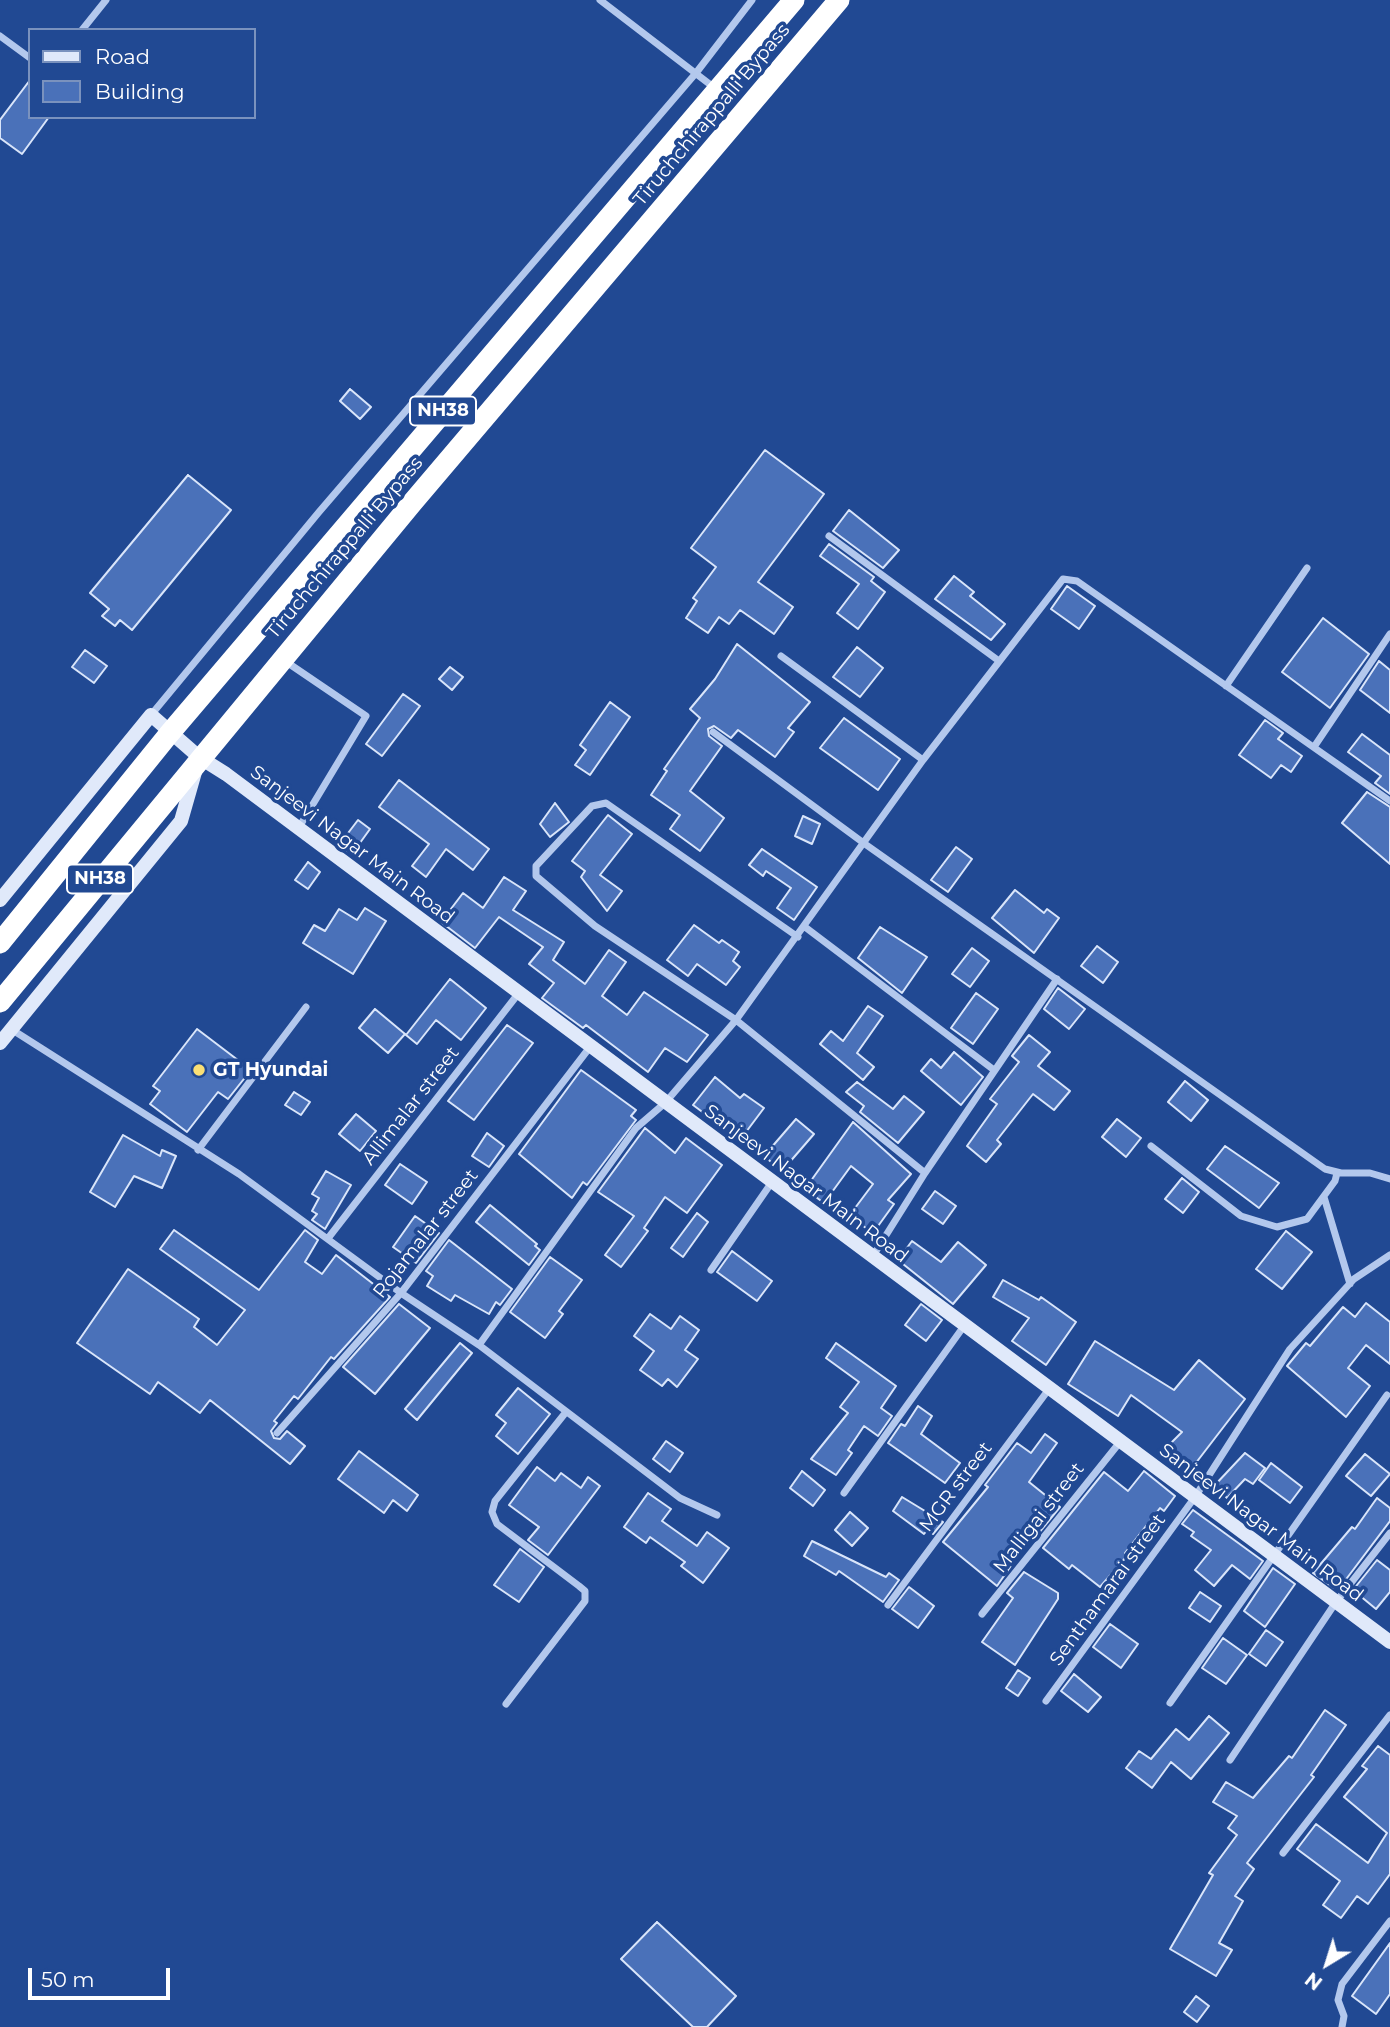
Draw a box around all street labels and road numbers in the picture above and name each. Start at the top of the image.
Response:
street label: Tiruchchirappalli Bypass [629,19,795,211]
road number: NH38 [410,396,476,426]
street label: Tiruchchirappalli Bypass [262,452,428,644]
street label: Sanjeevi Nagar Main Road [245,761,459,929]
road number: NH38 [67,864,133,894]
street label: Allimalar street [358,1042,464,1170]
street label: Sanjeevi Nagar Main Road [699,1100,913,1268]
street label: Rojamalar street [369,1165,483,1303]
street label: MGR street [915,1438,997,1536]
street label: Sanjeevi Nagar Main Road [1154,1439,1368,1607]
street label: Malligai street [989,1458,1089,1578]
street label: Senthamarai street [1045,1510,1171,1670]

